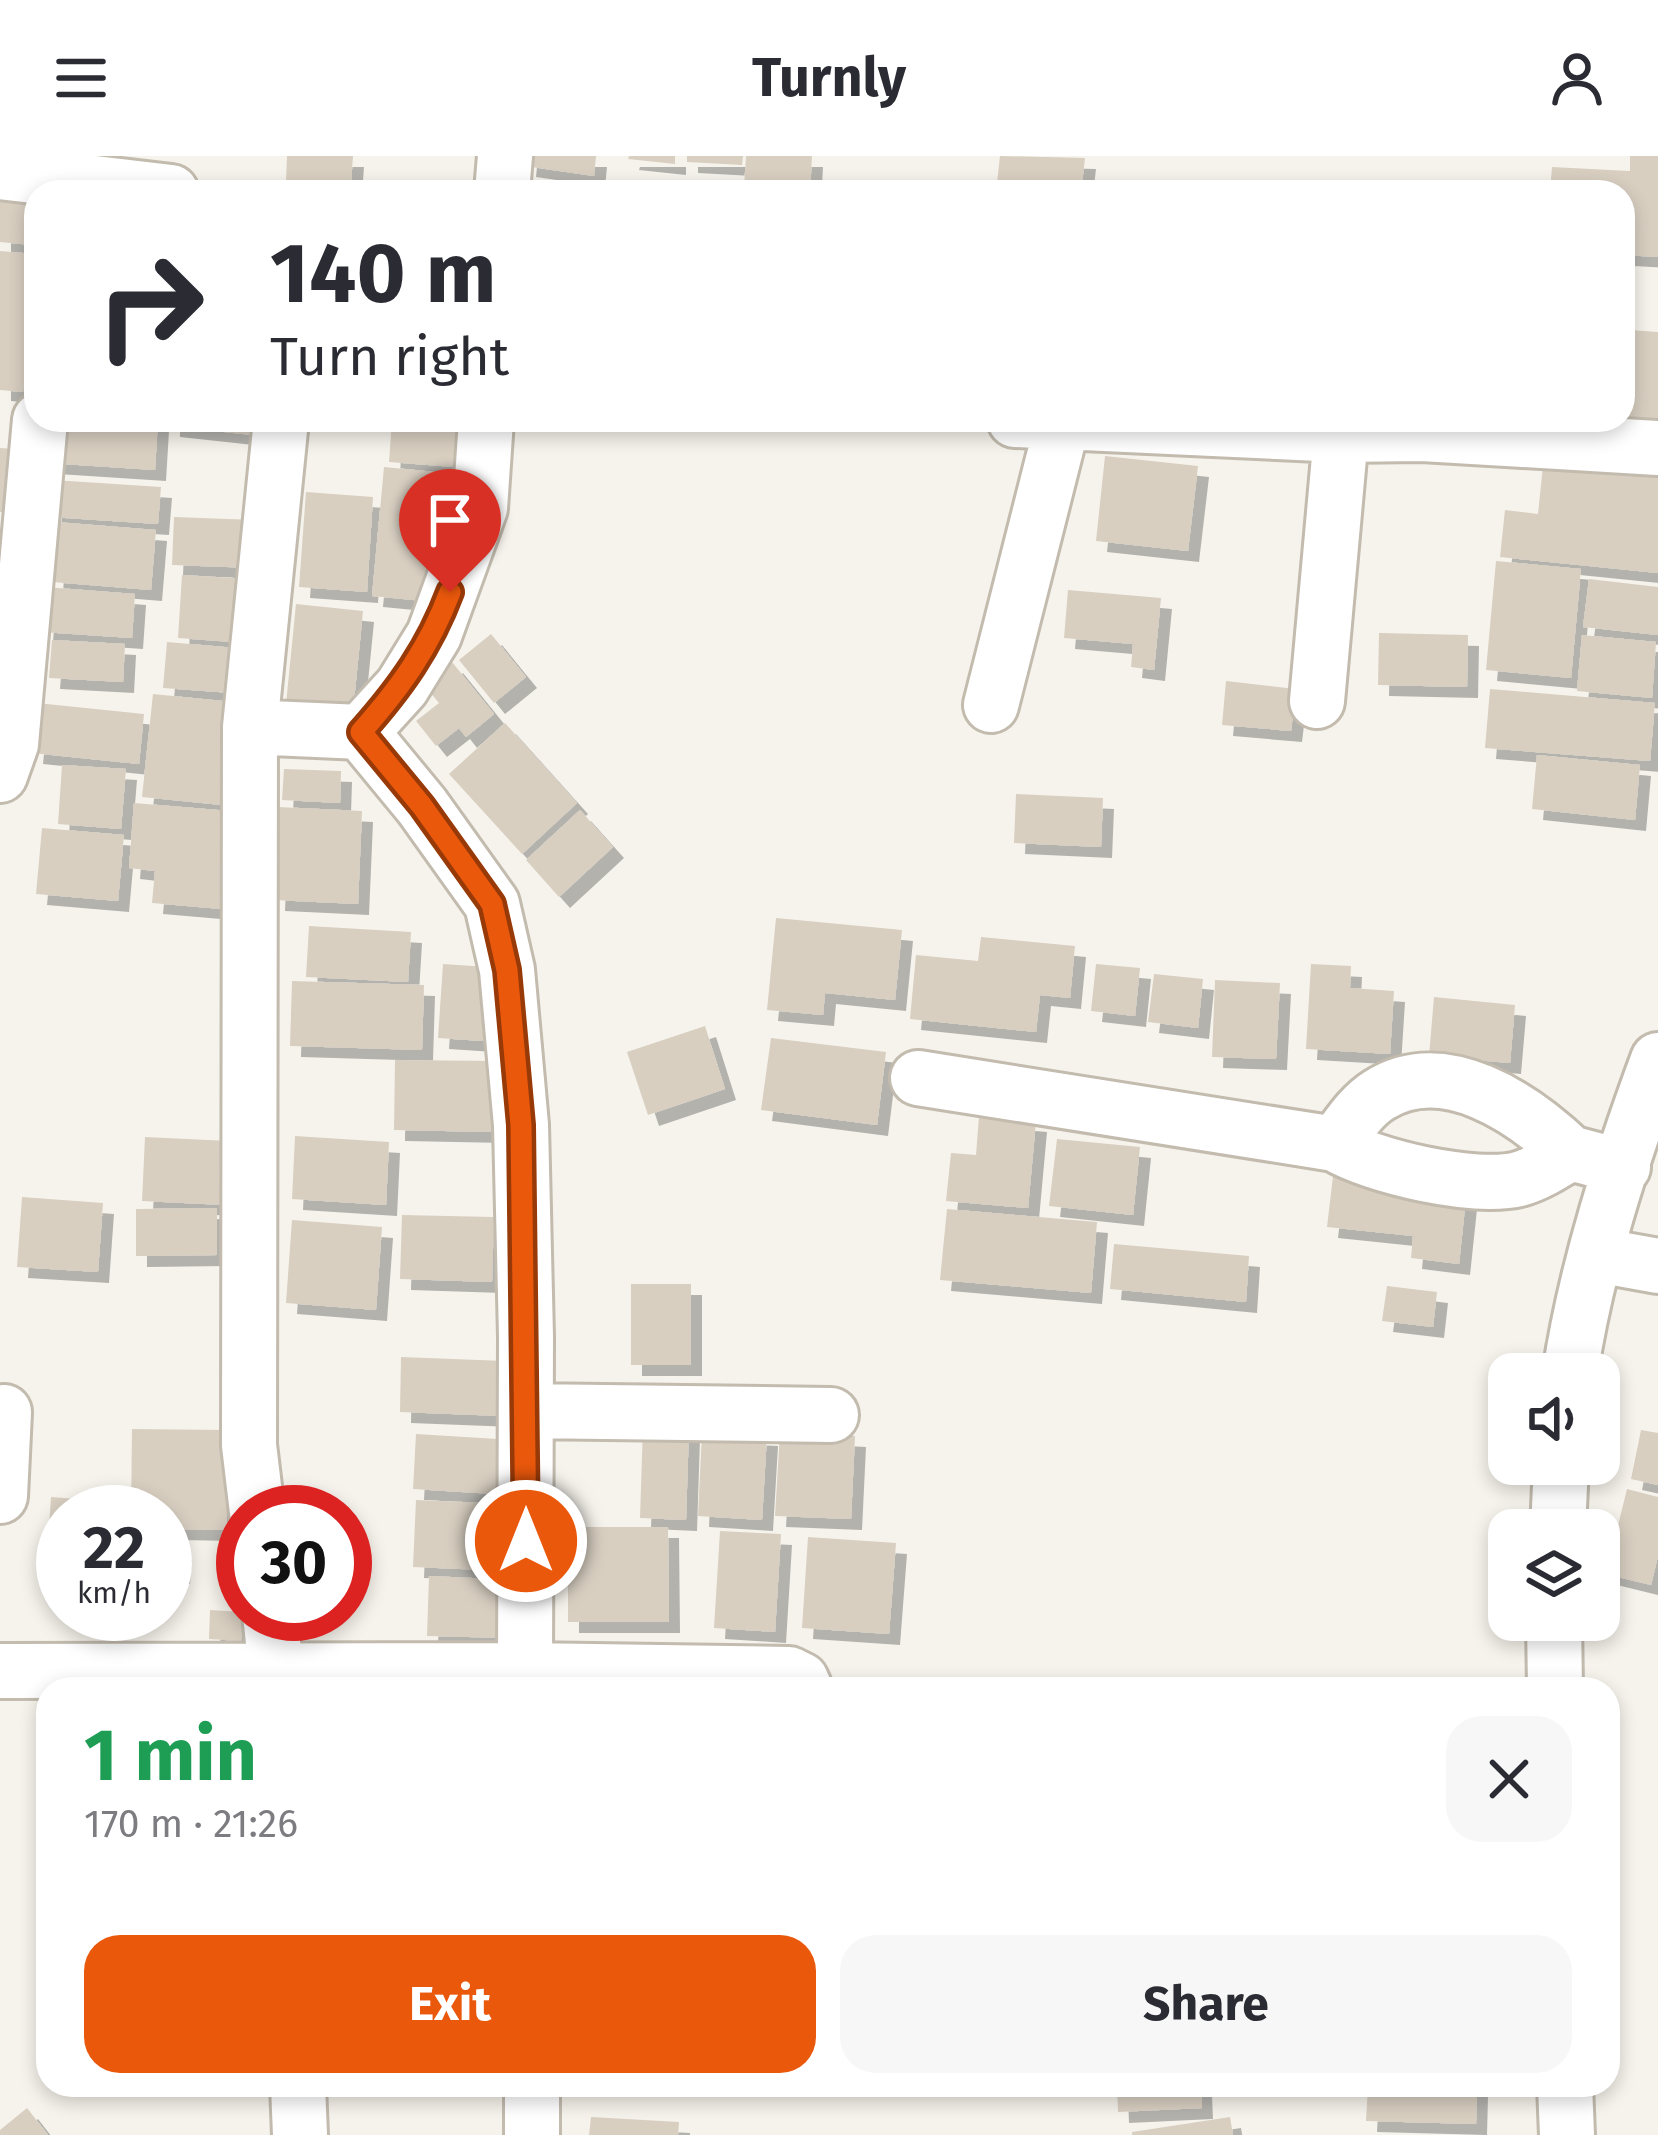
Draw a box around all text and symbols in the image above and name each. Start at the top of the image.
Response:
icon: menu [48,45,114,111]
icon: person [1544,45,1610,111]
text: Turnly [752,46,906,110]
text: 140 m [270,223,496,324]
icon: right [72,228,228,384]
text: Turn right [270,325,509,389]
pin [399,469,501,592]
icon: arrive [417,487,483,553]
map controls [1488,1353,1620,1641]
button: sound [1488,1353,1620,1485]
position arrow [463,1478,589,1604]
speed limit sign: 30 [216,1485,372,1641]
button: layers [1488,1509,1620,1641]
text: 22 [83,1512,145,1584]
text: km/h [77,1575,151,1611]
text: 1 min [84,1713,257,1799]
button: close [1446,1716,1572,1842]
text: 170 m · 21:26 [84,1801,298,1847]
button: Exit [84,1935,816,2073]
button: Share [840,1935,1572,2073]

